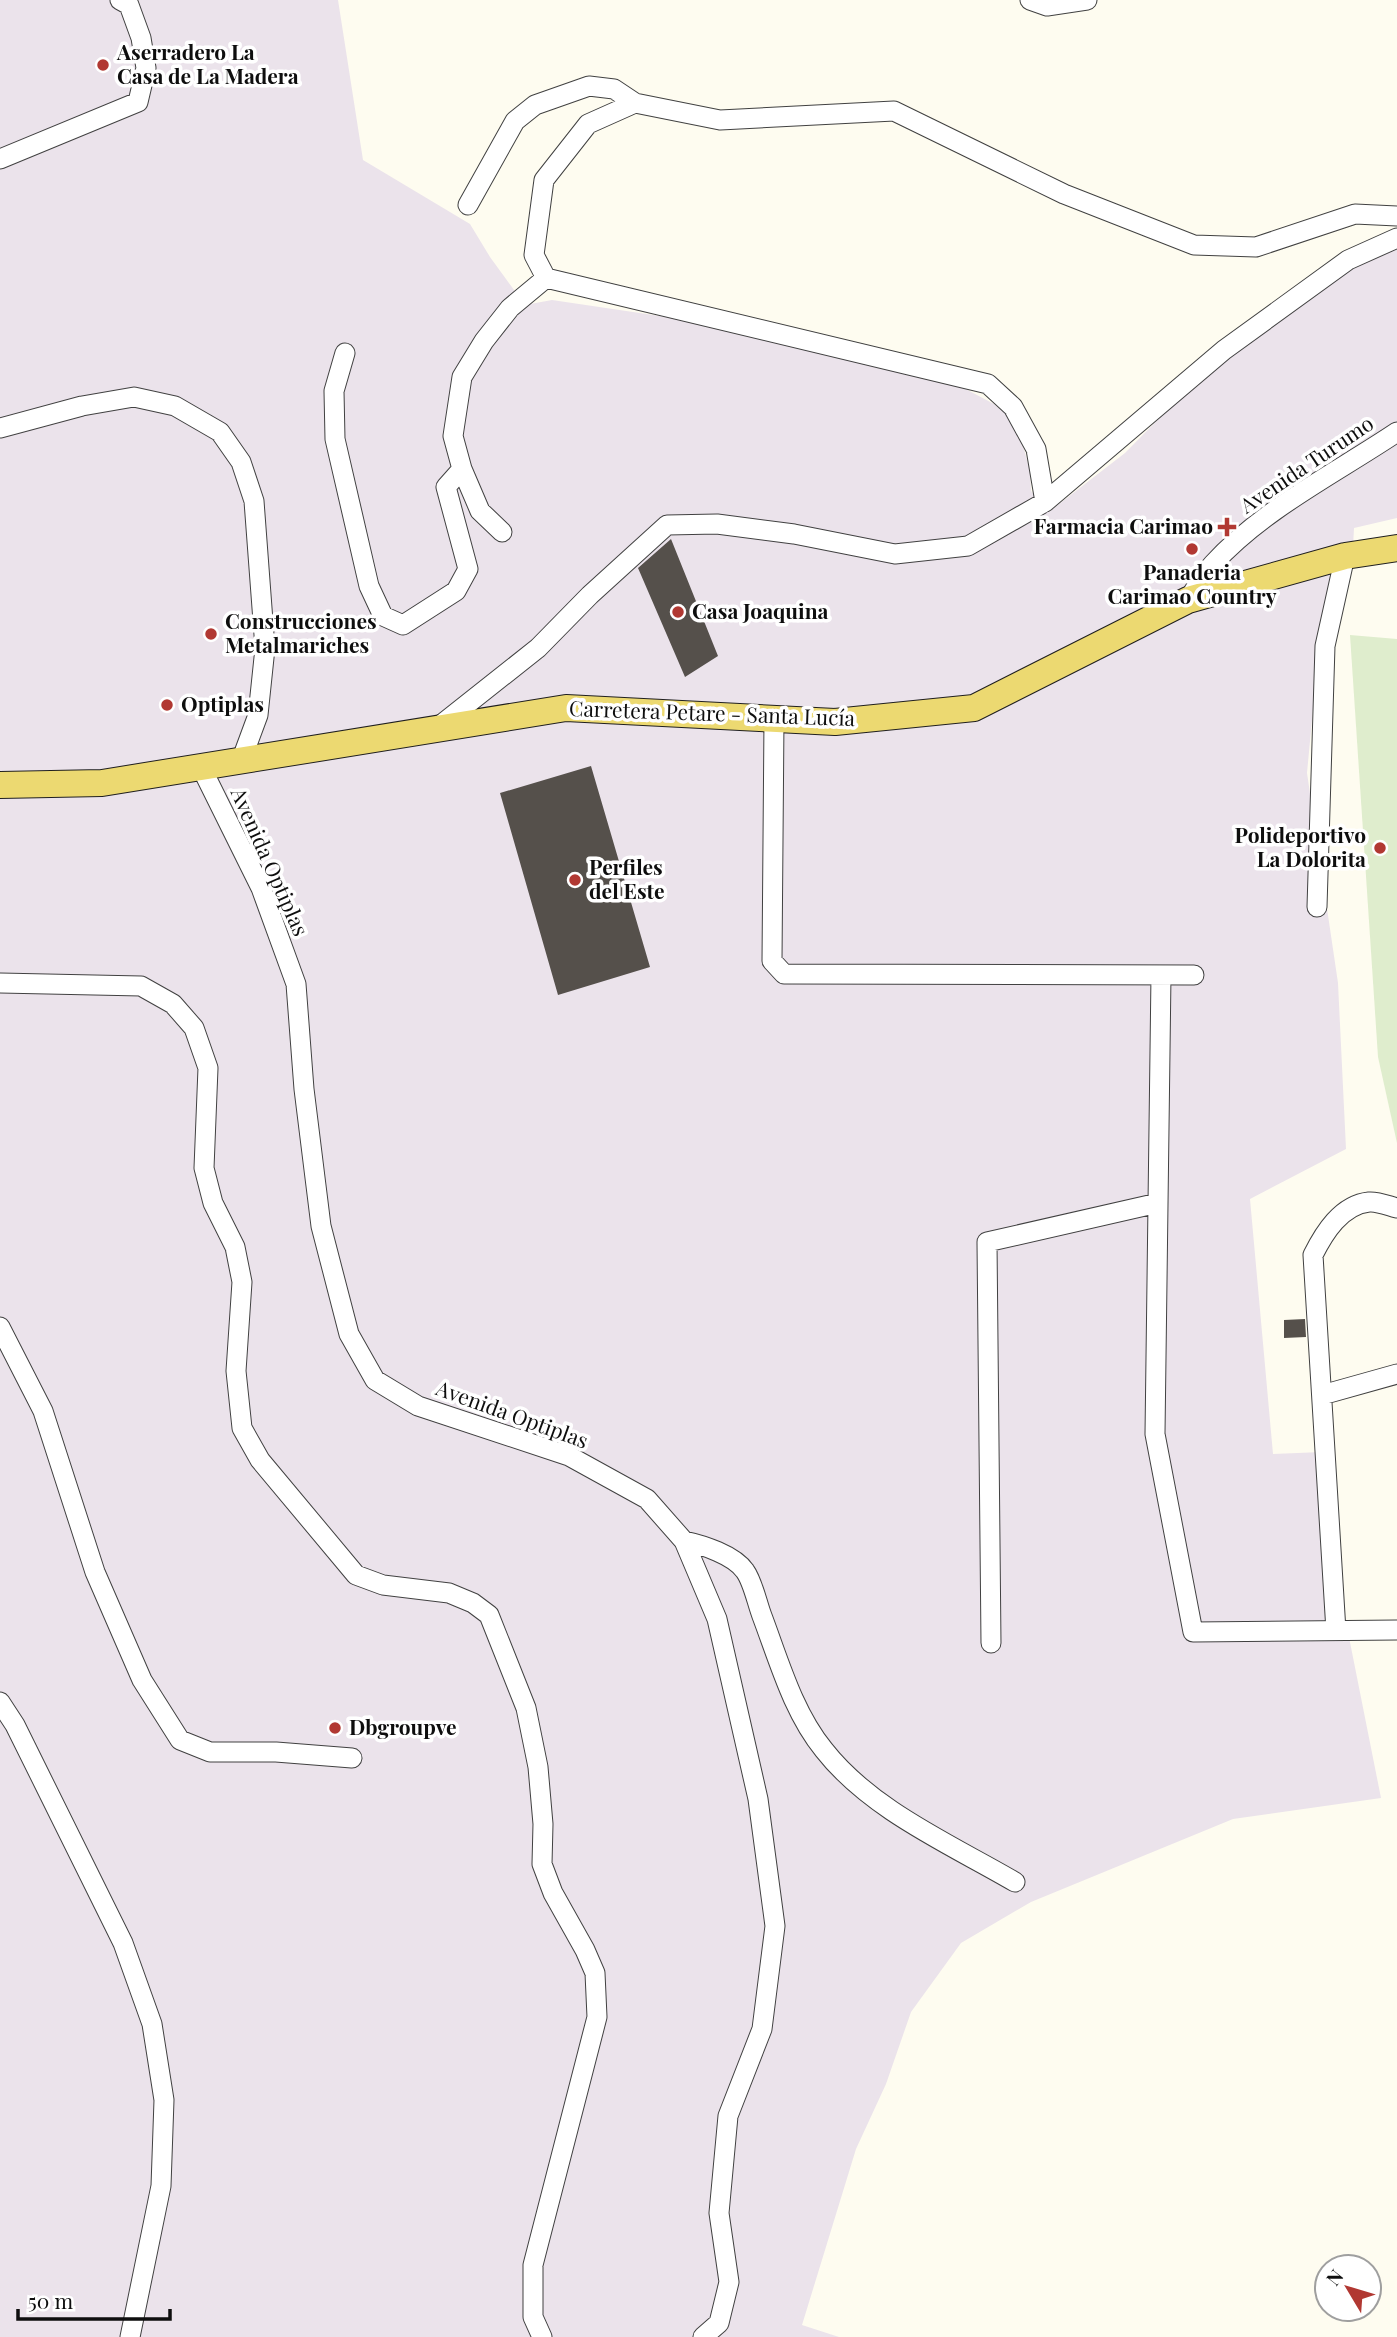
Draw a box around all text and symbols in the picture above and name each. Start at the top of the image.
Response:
place label: Aserradero La Casa de La Madera [116,37,299,89]
marker: Aserradero La Casa de La Madera [95,57,111,73]
street label: Avenida Turumo [1233,408,1378,519]
place label: Farmacia Carimao [1034,511,1213,539]
marker: Farmacia Carimao [1219,519,1235,535]
marker: Panaderia Carimao Country [1184,541,1200,557]
place label: Panaderia Carimao Country [1107,557,1277,609]
place label: Casa Joaquina [692,596,829,624]
marker: Casa Joaquina [670,604,686,620]
place label: Construcciones Metalmariches [225,606,377,658]
marker: Construcciones Metalmariches [203,626,219,642]
place label: Optiplas [181,689,264,717]
street label: Carretera Petare - Santa Lucía [569,693,856,731]
marker: Optiplas [159,697,175,713]
street label: Avenida Optiplas [225,782,316,940]
place label: Polideportivo La Dolorita [1235,820,1366,872]
marker: Polideportivo La Dolorita [1372,840,1388,856]
place label: Perfiles del Este [589,852,664,904]
marker: Perfiles del Este [567,872,583,888]
street label: Avenida Optiplas [432,1372,592,1454]
place label: Dbgroupve [349,1712,457,1740]
marker: Dbgroupve [327,1720,343,1736]
north arrow [1313,2253,1383,2323]
text: N [1319,2263,1348,2290]
scale bar [18,2278,170,2322]
text: 50 m [28,2286,74,2314]

